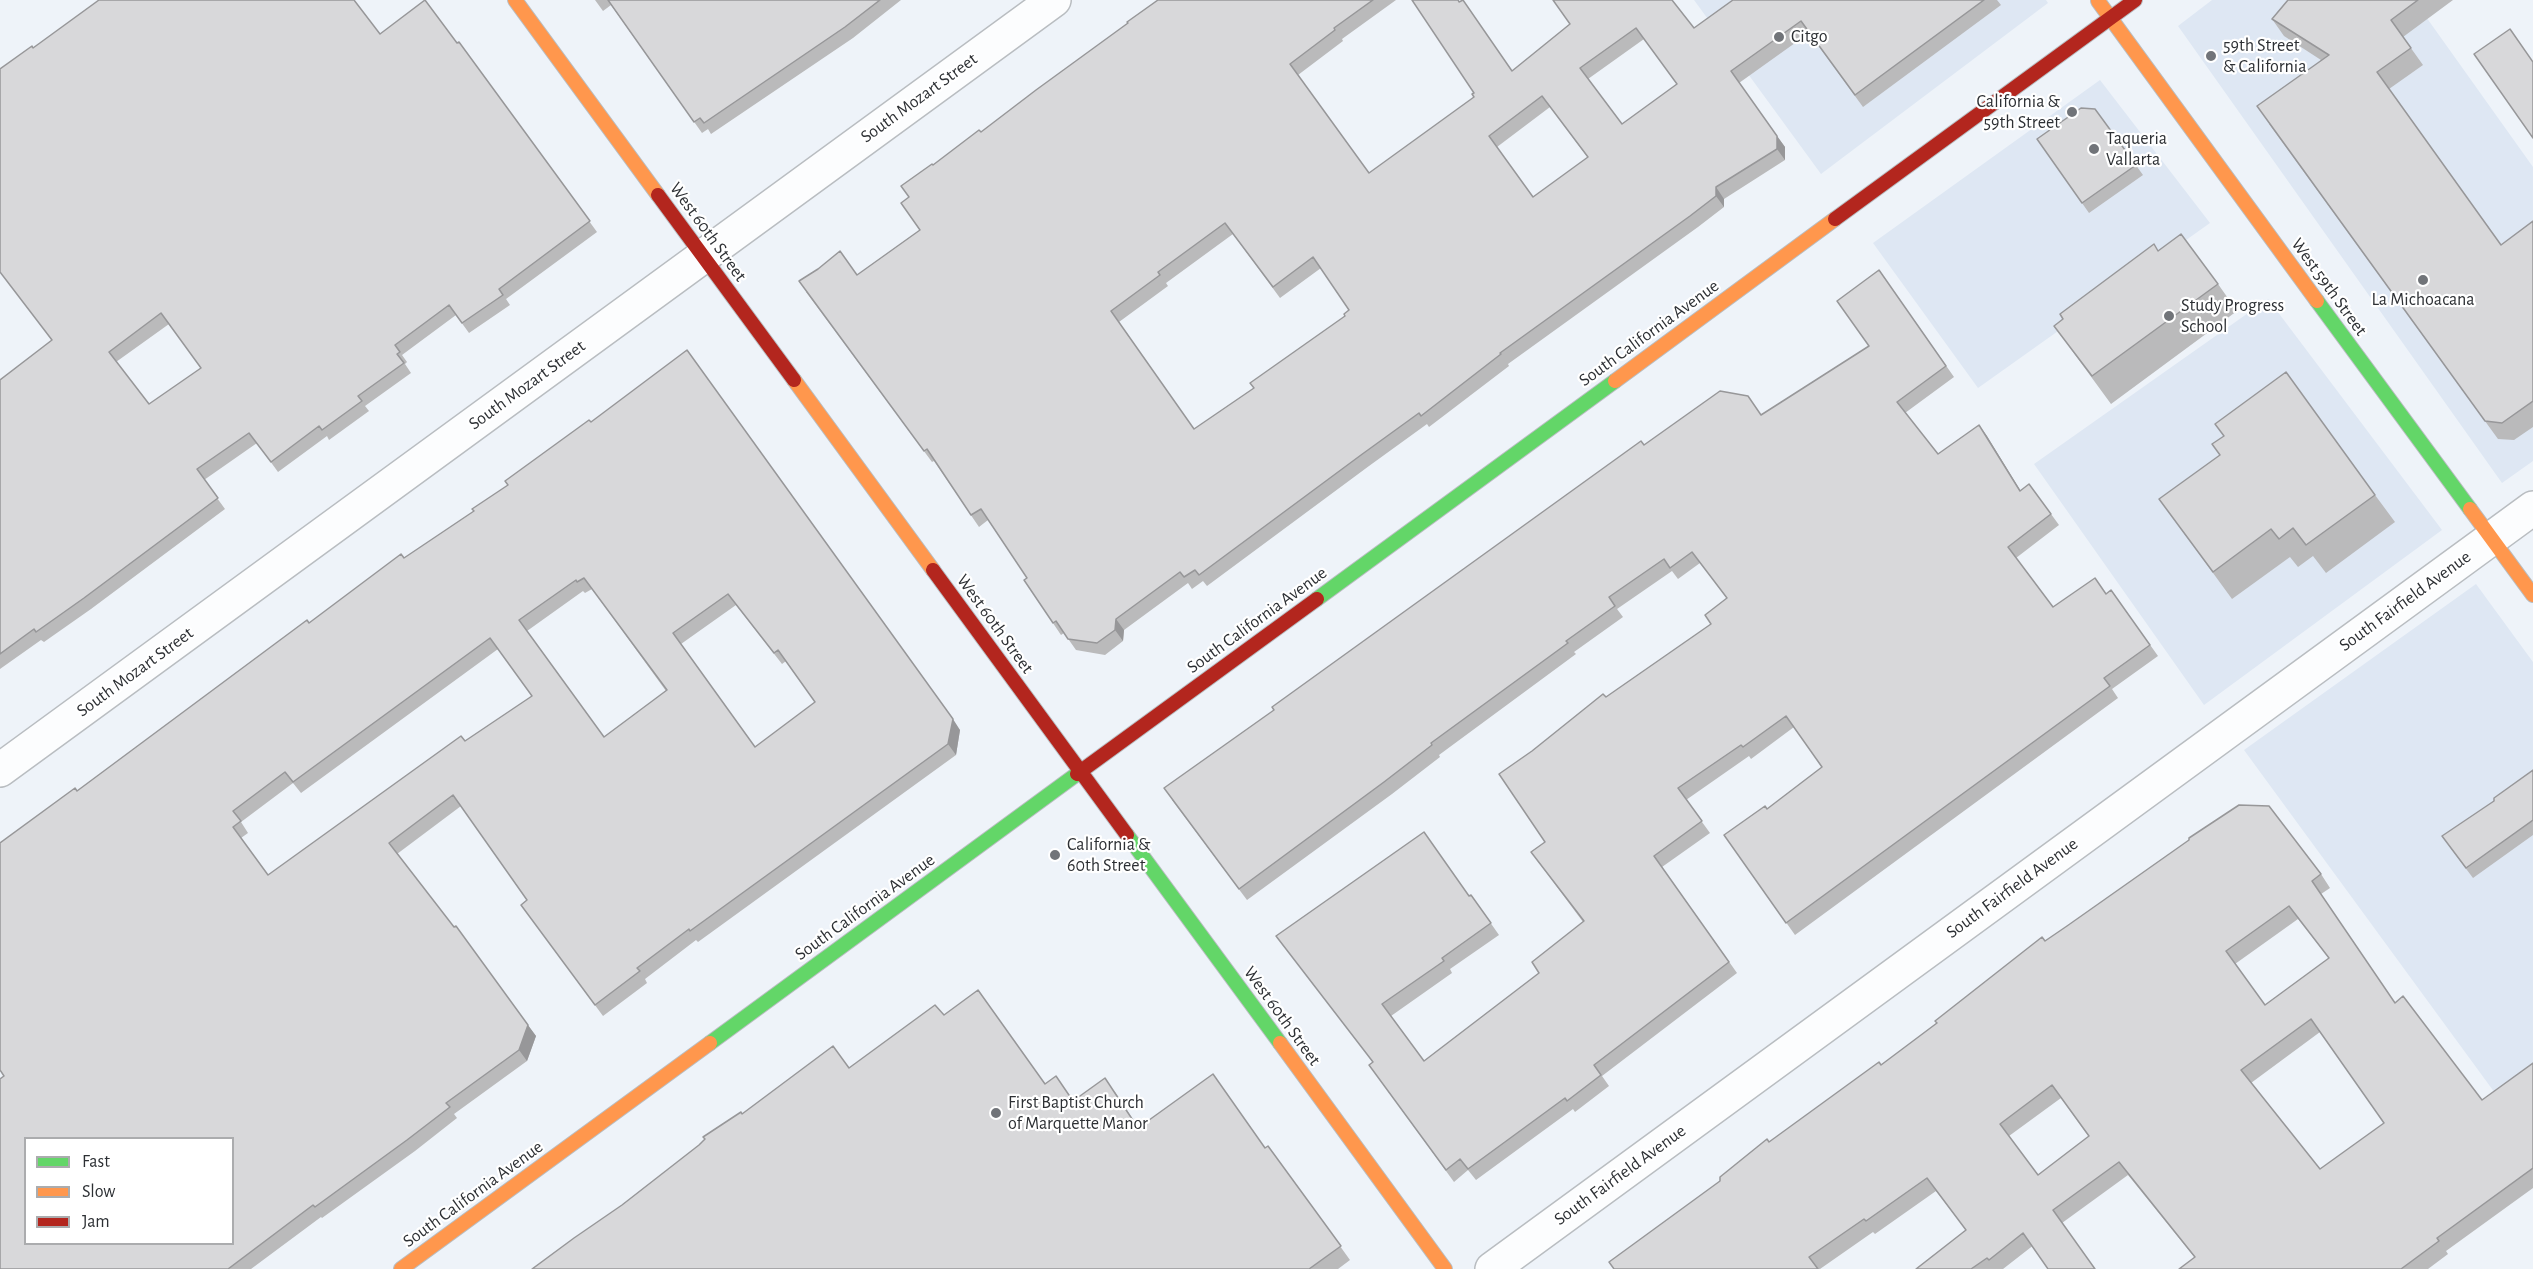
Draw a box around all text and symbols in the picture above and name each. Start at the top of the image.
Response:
place label: Citgo [1791,26,1828,48]
marker: Citgo [1772,30,1786,44]
place label: 59th Street & California [2223,35,2307,78]
street label: South Mozart Street [856,48,982,148]
marker: 59th Street & California [2204,49,2218,63]
place label: California & 59th Street [1976,91,2060,134]
marker: California & 59th Street [2065,105,2079,119]
place label: Taqueria Vallarta [2106,128,2167,170]
marker: Taqueria Vallarta [2087,142,2101,156]
street label: West 60th Street [665,178,751,286]
street label: West 59th Street [2286,234,2372,340]
marker: La Michoacana [2416,273,2430,287]
street label: South California Avenue [1575,275,1723,391]
place label: La Michoacana [2371,289,2475,311]
place label: Study Progress School [2181,295,2284,338]
marker: Study Progress School [2162,309,2176,323]
street label: South Mozart Street [464,335,590,435]
street label: South Fairfield Avenue [2335,546,2475,656]
street label: South California Avenue [1183,562,1331,678]
street label: West 60th Street [952,570,1038,678]
street label: South Mozart Street [72,622,198,722]
street label: South Fairfield Avenue [1942,833,2082,943]
place label: California & 60th Street [1067,834,1151,876]
marker: California & 60th Street [1048,848,1062,862]
street label: South California Avenue [791,849,939,965]
street label: West 60th Street [1239,962,1325,1070]
place label: First Baptist Church of Marquette Manor [1008,1092,1148,1134]
marker: First Baptist Church of Marquette Manor [989,1106,1003,1120]
street label: South Fairfield Avenue [1550,1120,1690,1230]
street label: South California Avenue [399,1136,547,1252]
legend [24,1137,234,1245]
text: Fast [82,1153,110,1171]
text: Slow [82,1183,115,1201]
text: Jam [82,1213,110,1231]

